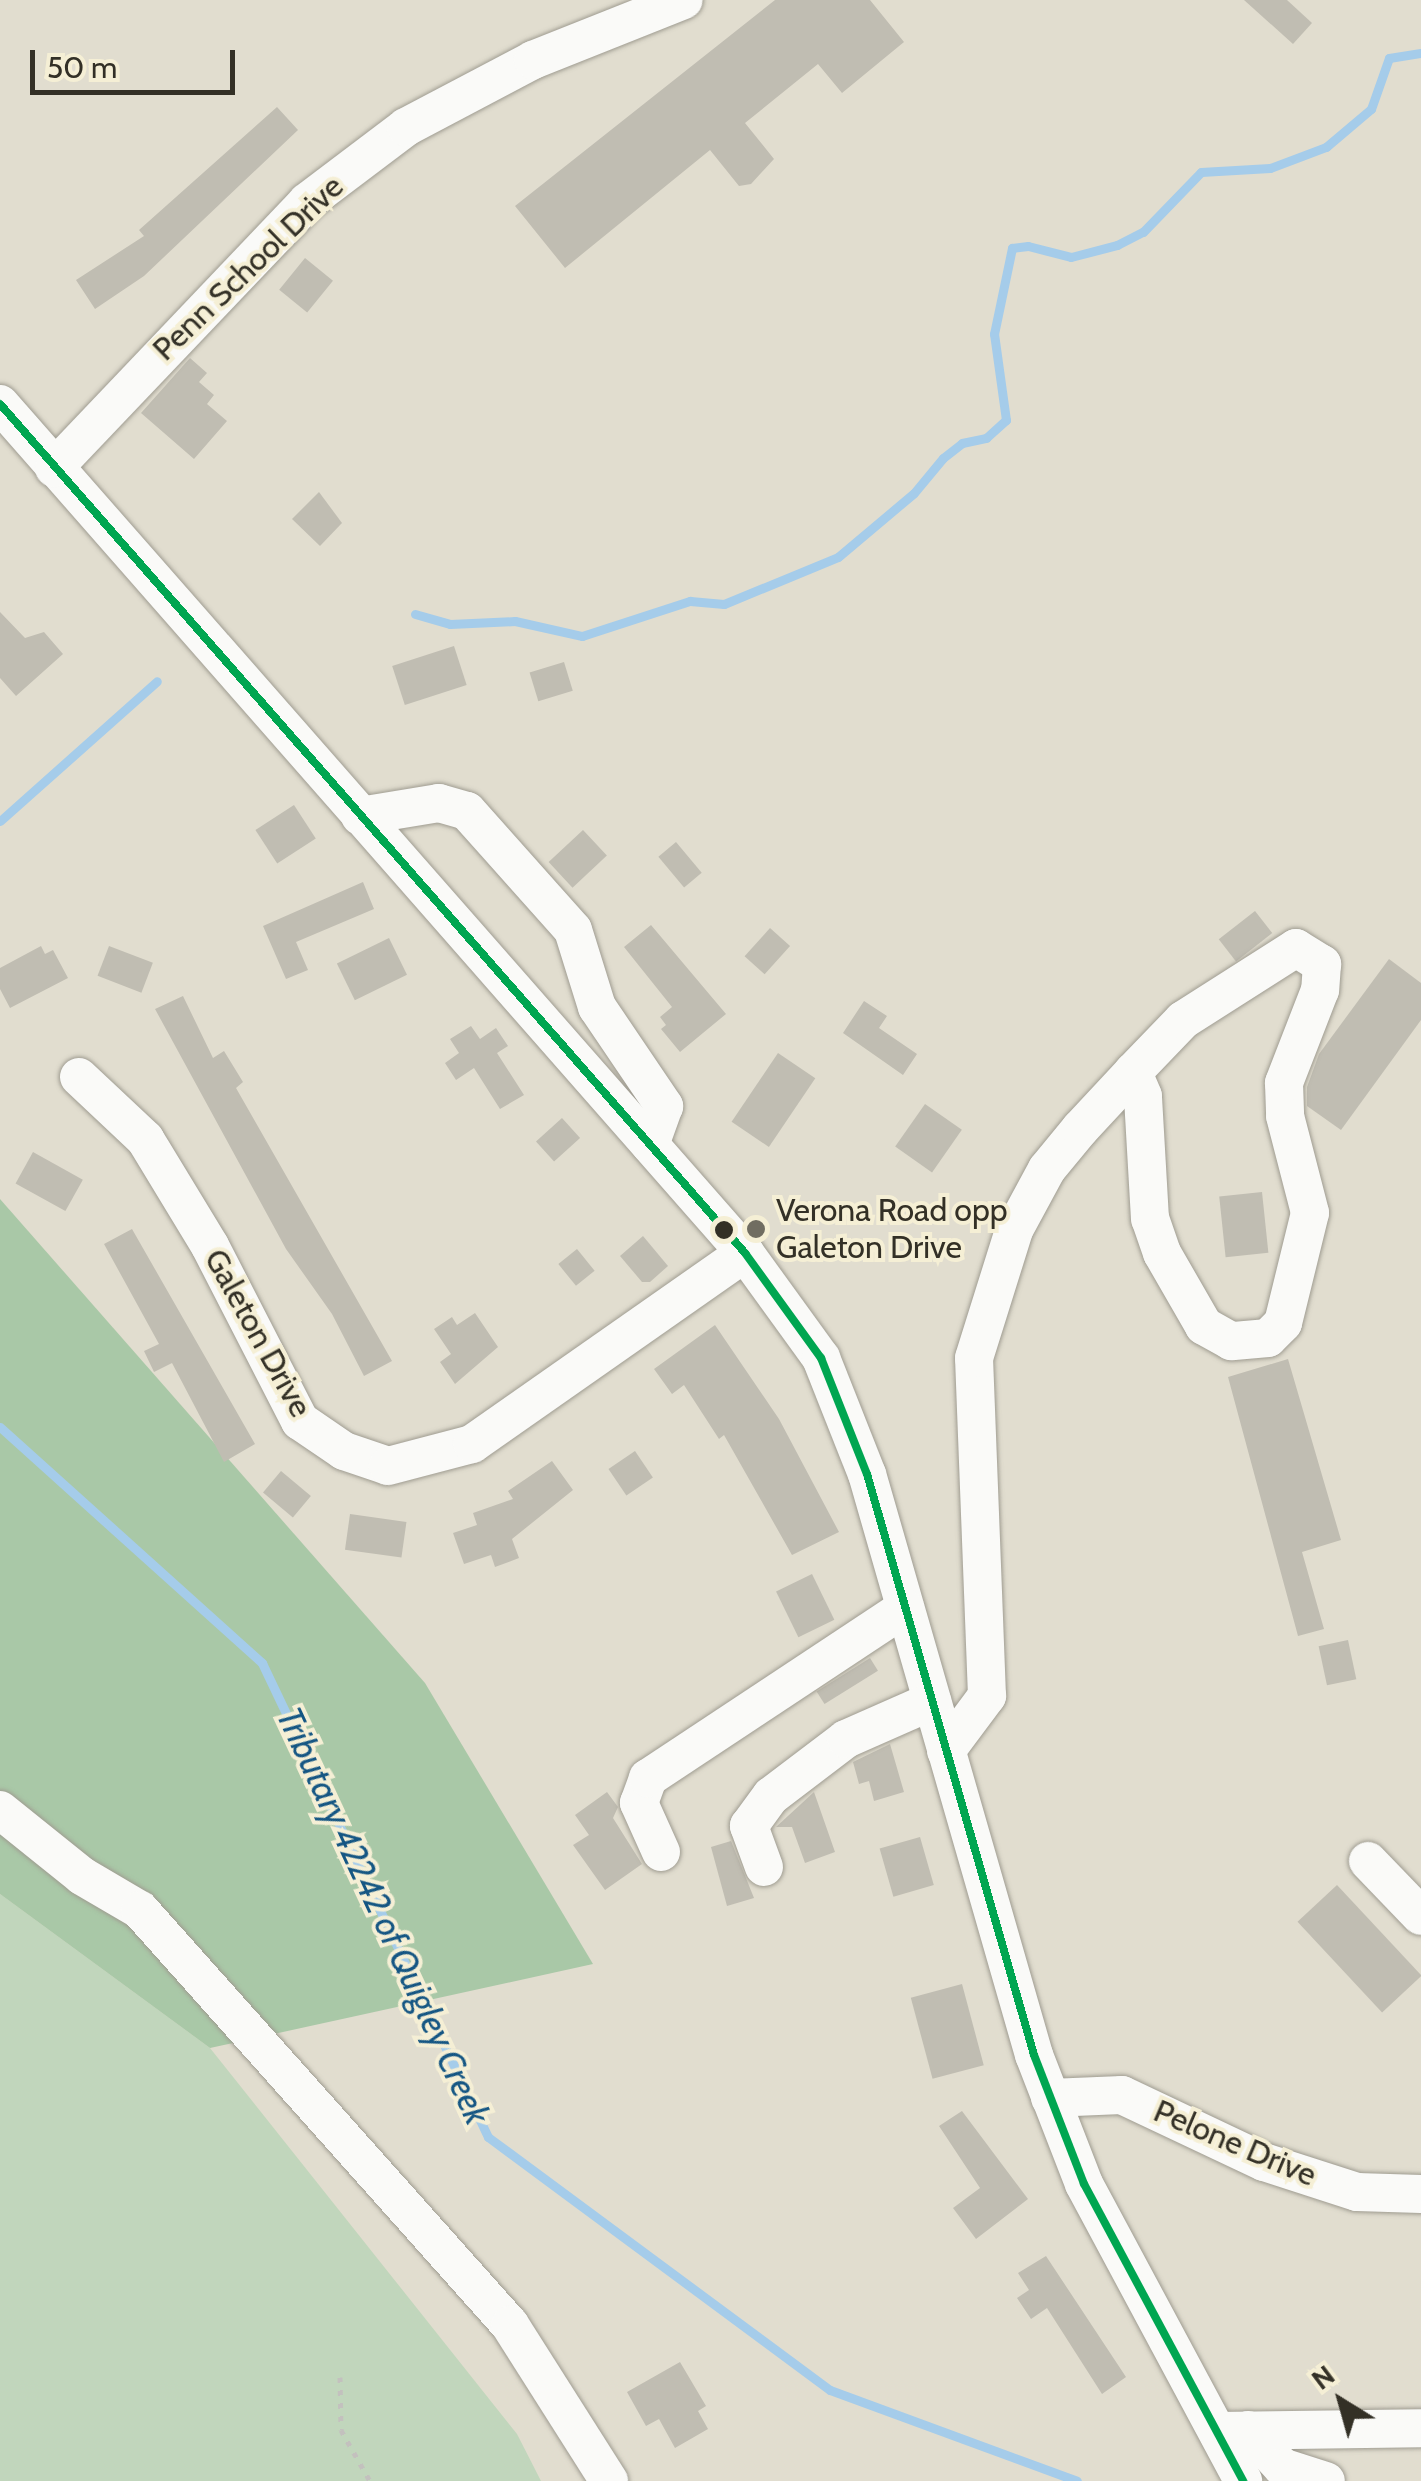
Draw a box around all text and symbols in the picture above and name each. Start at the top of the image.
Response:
scale bar [35,30,240,92]
text: 50 m [47,49,117,86]
street label: Penn School Drive [145,168,351,368]
place label: Verona Road opp Galeton Drive [776,1192,1008,1267]
marker: Verona Road opp Galeton Drive [745,1218,767,1240]
unlabelled marker [714,1220,734,1240]
street label: Galeton Drive [196,1242,320,1424]
water label: Tributary 42242 of Quigley Creek [268,1701,498,2131]
street label: Pelone Drive [1148,2092,1322,2194]
north arrow [1291,2351,1391,2451]
text: N [1305,2358,1341,2397]

